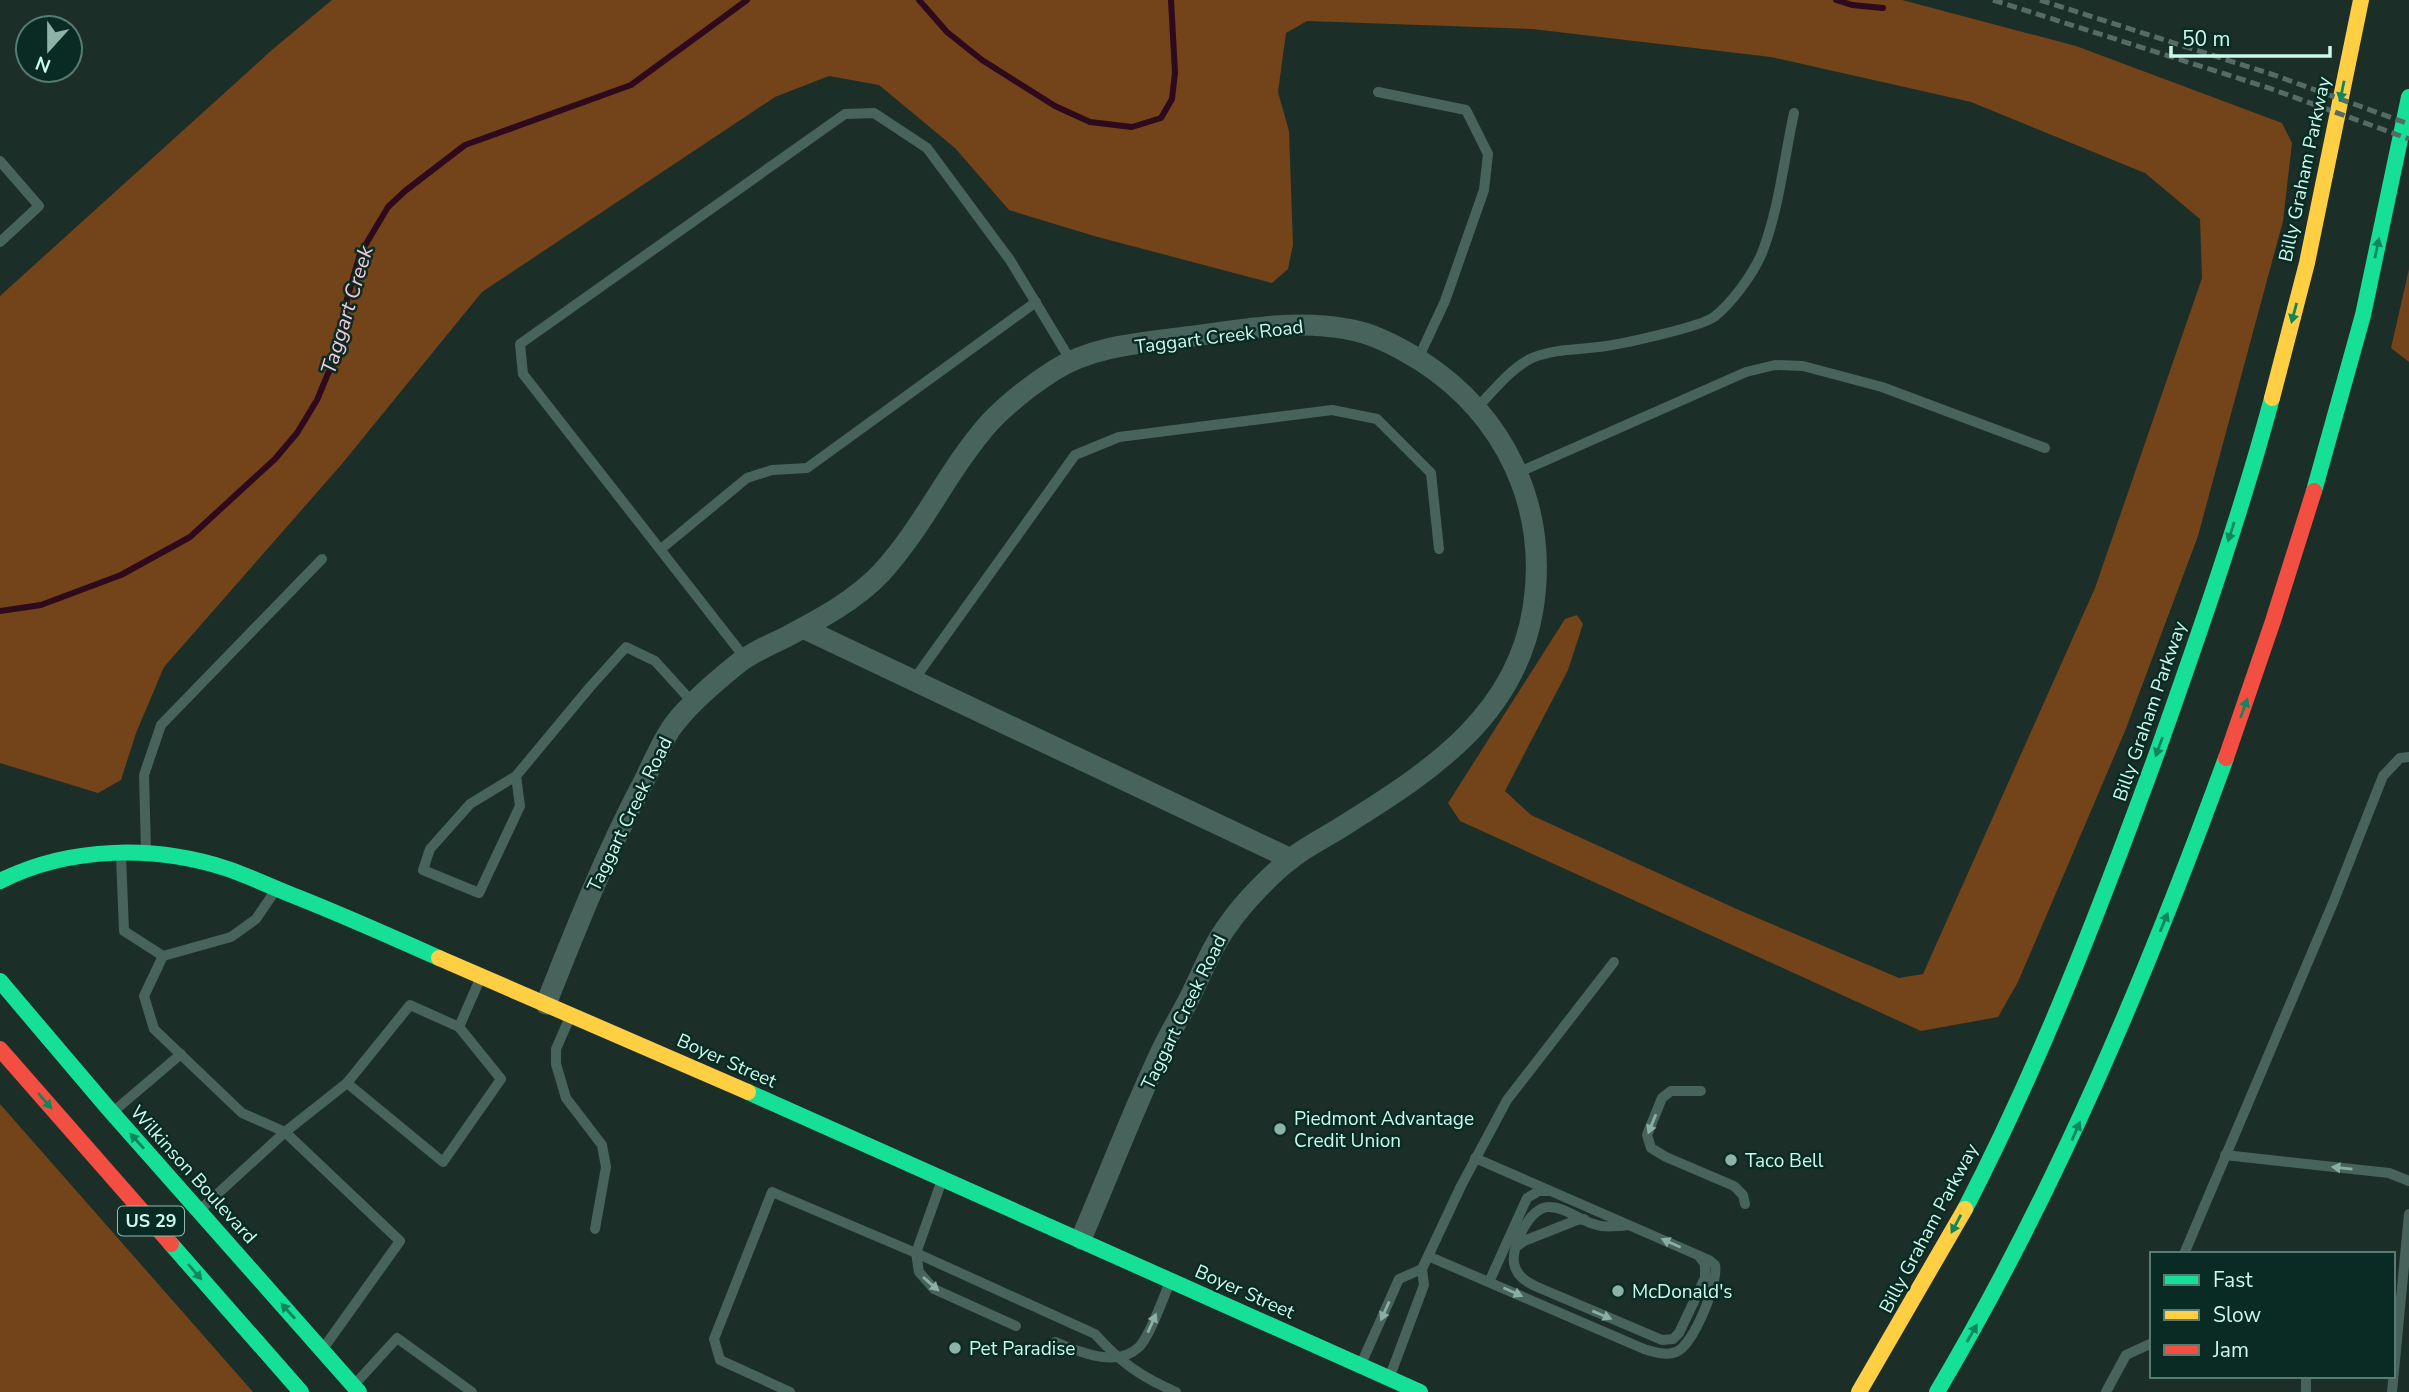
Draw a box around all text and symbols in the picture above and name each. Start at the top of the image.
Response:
north arrow [14,14,84,84]
scale bar [2171,14,2330,58]
text: 50 m [2182,25,2231,53]
text: N [32,49,55,79]
street label: Billy Graham Parkway [2273,74,2337,264]
one-way arrow [2336,80,2347,102]
one-way arrow [2371,237,2382,259]
water label: Taggart Creek [314,242,380,378]
one-way arrow [2288,302,2299,324]
street label: Taggart Creek Road [1133,314,1305,360]
one-way arrow [2226,521,2236,542]
street label: Billy Graham Parkway [2107,618,2193,805]
one-way arrow [2239,698,2250,719]
street label: Taggart Creek Road [581,733,679,896]
one-way arrow [2153,737,2164,758]
one-way arrow [2159,911,2170,932]
street label: Taggart Creek Road [1135,931,1233,1094]
street label: Boyer Street [673,1027,781,1095]
one-way arrow [37,1092,53,1110]
street label: Wilkinson Boulevard [124,1100,262,1250]
place label: Piedmont Advantage Credit Union [1294,1106,1474,1154]
one-way arrow [1646,1113,1657,1134]
marker: Piedmont Advantage Credit Union [1272,1121,1288,1137]
one-way arrow [2070,1121,2082,1141]
one-way arrow [129,1133,145,1150]
street label: Billy Graham Parkway [1873,1139,1985,1318]
place label: Taco Bell [1745,1148,1824,1174]
marker: Taco Bell [1723,1152,1739,1168]
one-way arrow [2331,1162,2353,1173]
road number: US 29 [118,1206,184,1236]
one-way arrow [1950,1214,1961,1234]
one-way arrow [1661,1237,1681,1249]
legend [2150,1252,2395,1378]
street label: Boyer Street [1191,1258,1299,1326]
one-way arrow [187,1263,202,1280]
text: Fast [2213,1266,2253,1294]
one-way arrow [922,1276,940,1292]
place label: McDonald's [1632,1279,1733,1305]
marker: McDonald's [1610,1283,1626,1299]
one-way arrow [1503,1286,1523,1298]
one-way arrow [1379,1300,1390,1321]
text: Slow [2213,1301,2262,1329]
one-way arrow [280,1303,296,1320]
one-way arrow [1592,1309,1612,1321]
one-way arrow [1146,1313,1158,1333]
one-way arrow [1965,1323,1977,1343]
place label: Pet Paradise [969,1336,1075,1362]
text: Jam [2212,1336,2249,1364]
marker: Pet Paradise [947,1340,963,1356]

